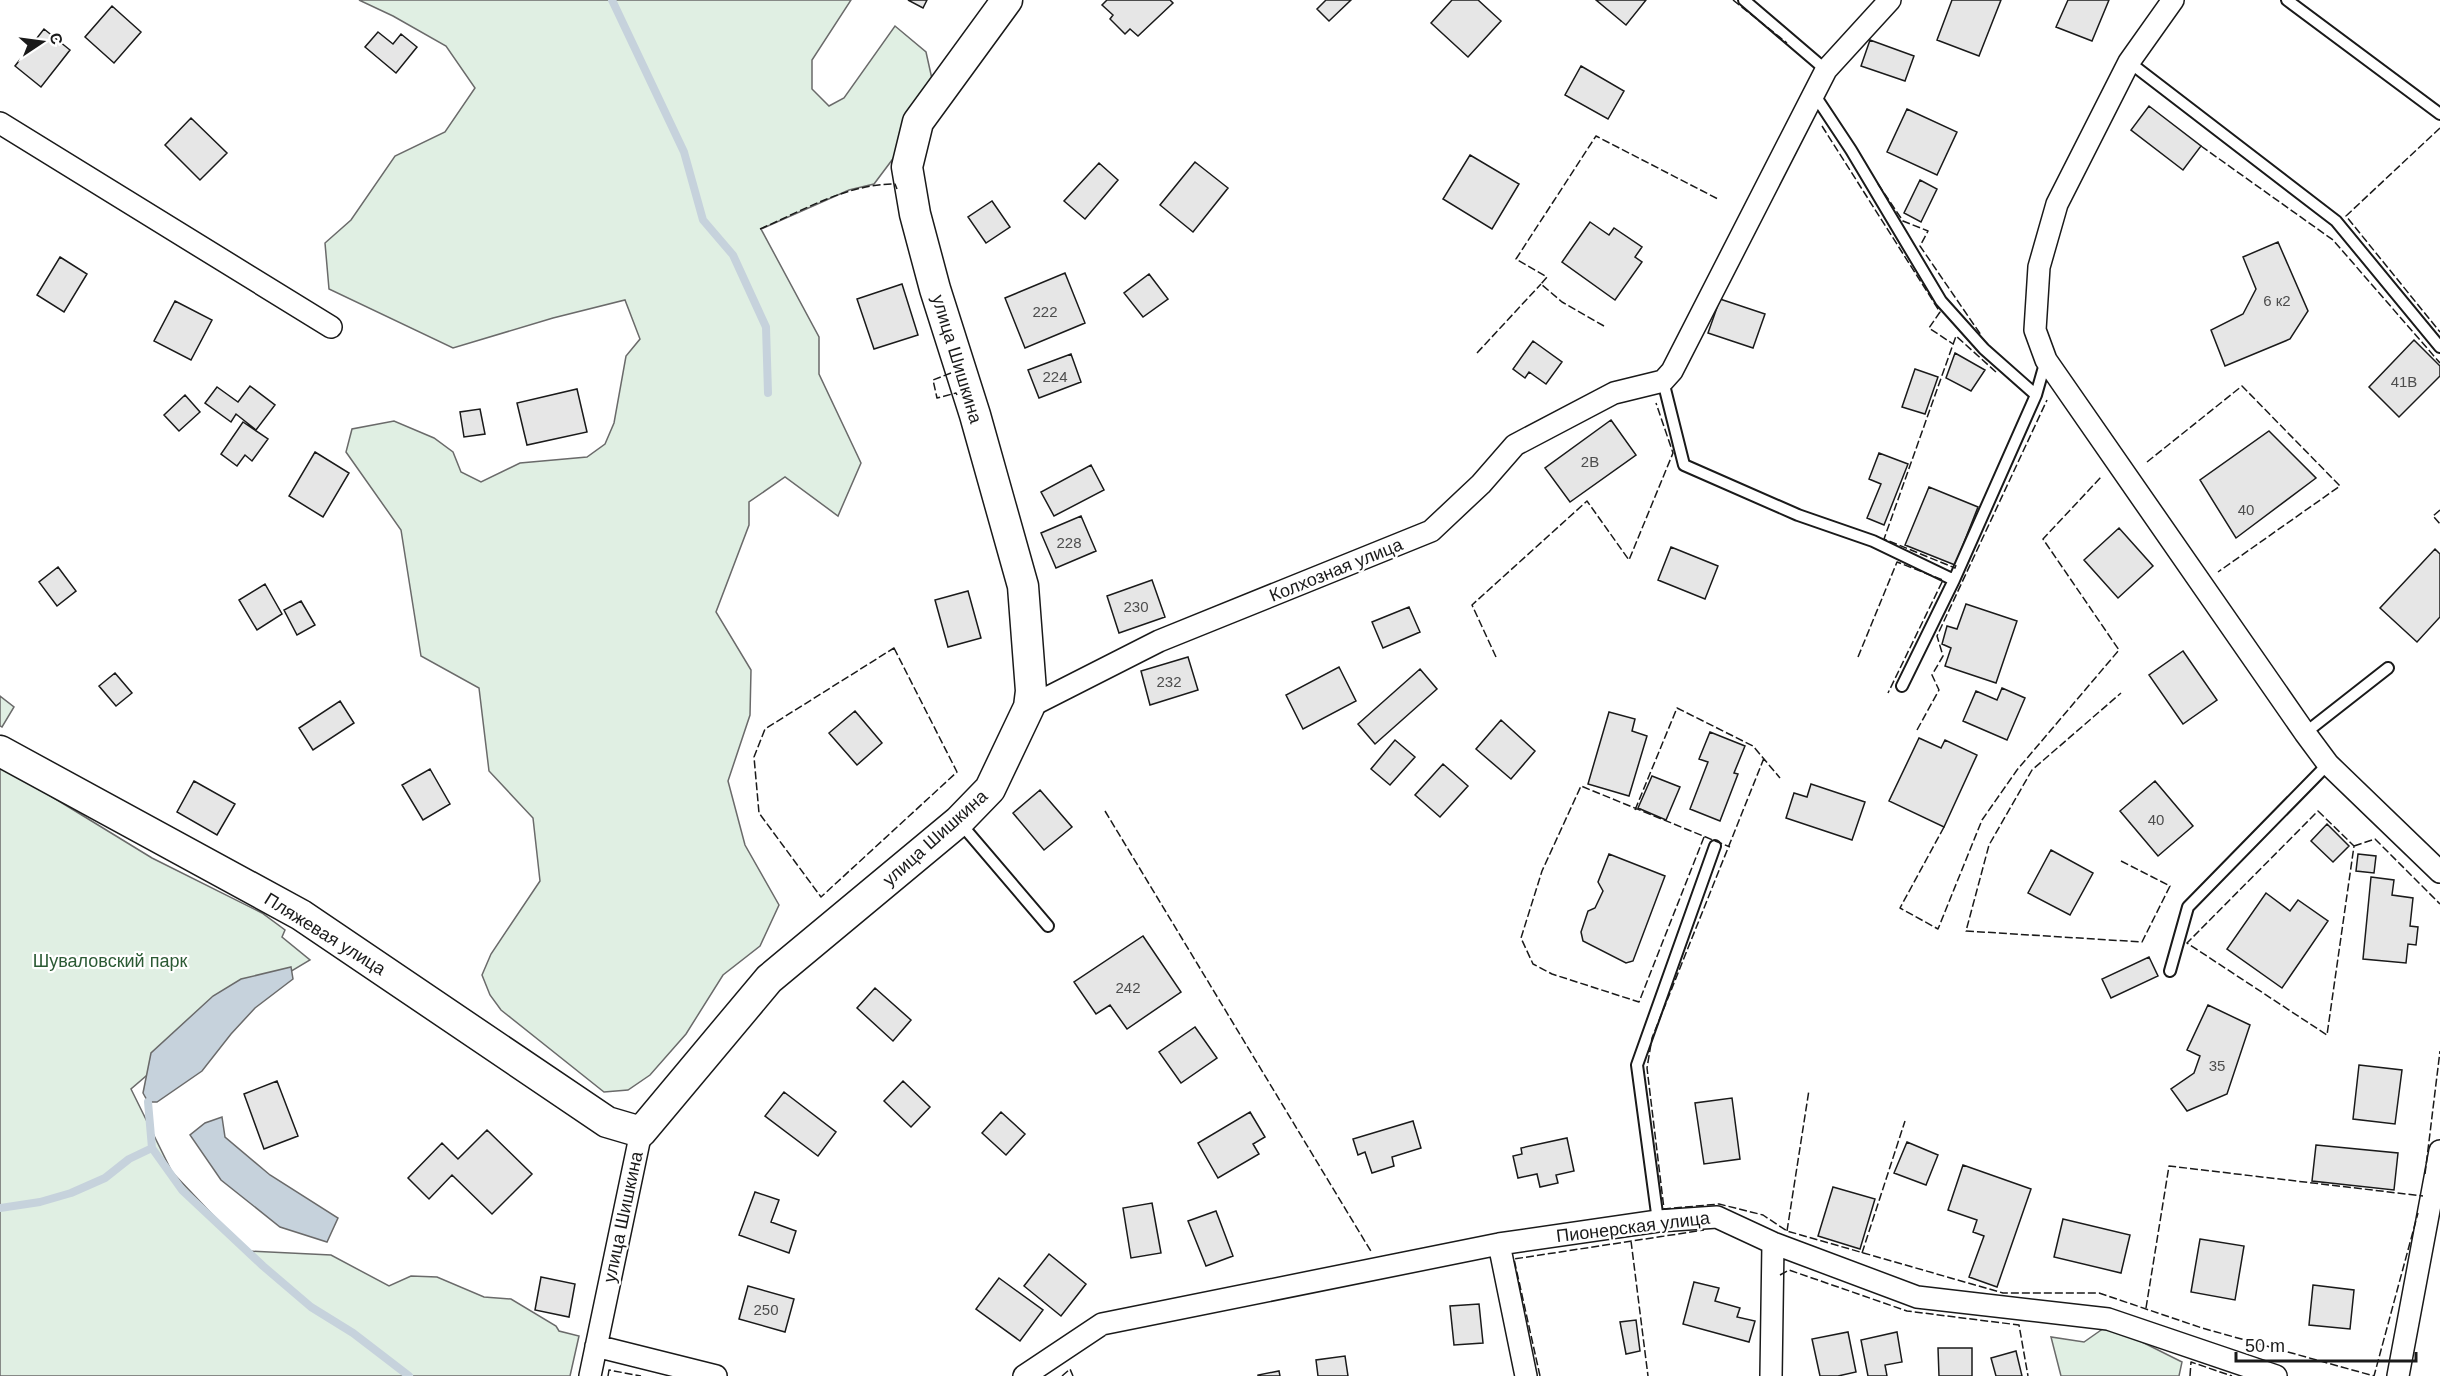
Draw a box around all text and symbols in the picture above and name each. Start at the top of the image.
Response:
north arrow [12,12,72,72]
text: С [47,31,66,47]
street label: улица Шишкина [928,292,986,427]
house number: 6 к2 [2263,292,2291,309]
house number: 222 [1032,303,1058,320]
house number: 224 [1042,368,1068,385]
house number: 41В [2391,373,2417,390]
house number: 2В [1581,453,1599,470]
house number: 40 [2238,501,2254,518]
house number: 228 [1056,534,1082,551]
street label: Колхозная улица [1267,534,1406,606]
house number: 230 [1123,598,1149,615]
house number: 232 [1156,673,1182,690]
street label: улица Шишкина [879,785,992,890]
house number: 40 [2148,811,2164,828]
street label: Пляжевая улица [261,889,390,980]
park label: Шуваловский парк [33,951,187,971]
house number: 242 [1115,979,1141,996]
house number: 35 [2209,1057,2225,1074]
street label: улица Шишкина [599,1149,647,1284]
street label: Пионерская улица [1555,1208,1712,1246]
house number: 250 [753,1301,779,1318]
scale bar [2236,1325,2416,1363]
text: 50 m [2245,1336,2285,1356]

